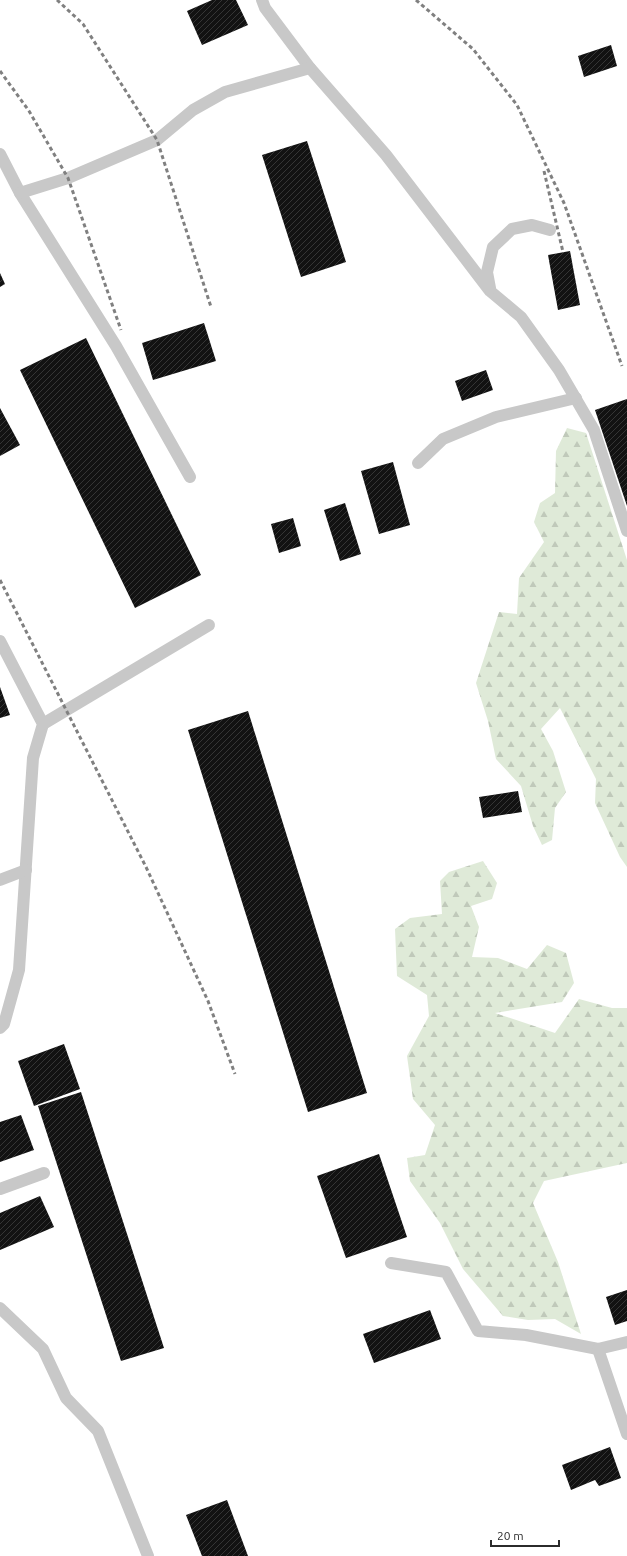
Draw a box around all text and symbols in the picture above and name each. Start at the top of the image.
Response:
scale bar [491,1522,559,1548]
text: 20 m [497,1529,524,1542]

